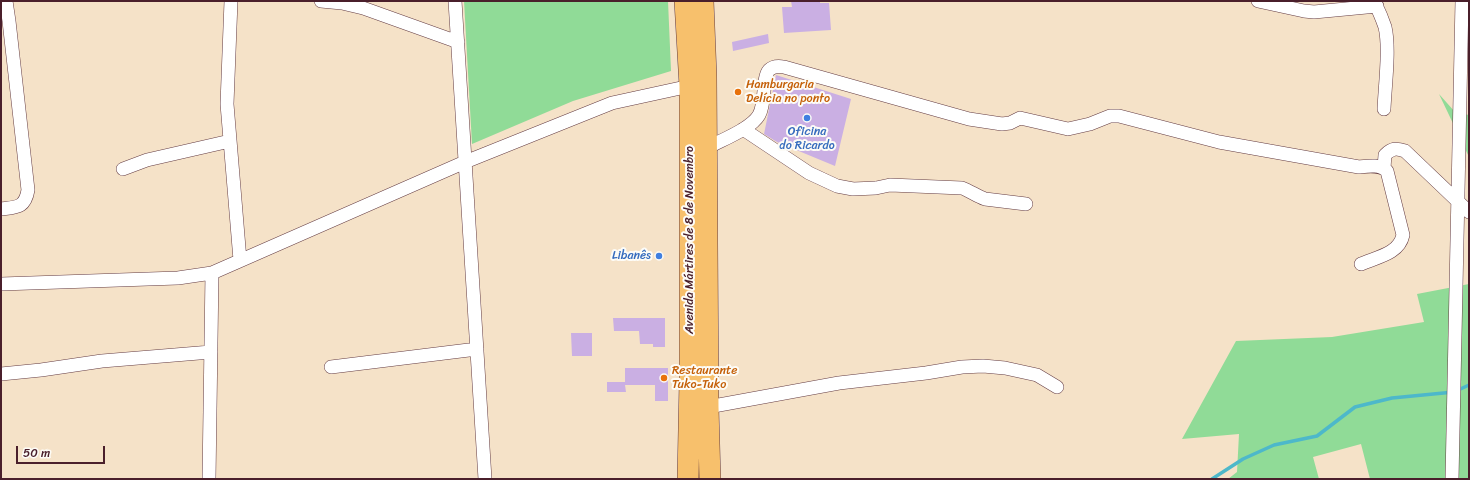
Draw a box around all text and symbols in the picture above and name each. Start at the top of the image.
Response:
place label: Hamburgaria Delícia no ponto [746,78,830,106]
marker: Hamburgaria Delícia no ponto [733,87,743,97]
marker: Oficina do Ricardo [802,113,812,123]
place label: Oficina do Ricardo [779,125,835,153]
street label: Avenida Mártires de 8 de Novembro [683,146,697,334]
place label: Libanês [612,249,651,263]
marker: Libanês [654,251,664,261]
place label: Restaurante Tuko-Tuko [672,364,737,392]
marker: Restaurante Tuko-Tuko [659,373,669,383]
scale bar [18,438,107,464]
text: 50 m [23,442,50,464]

